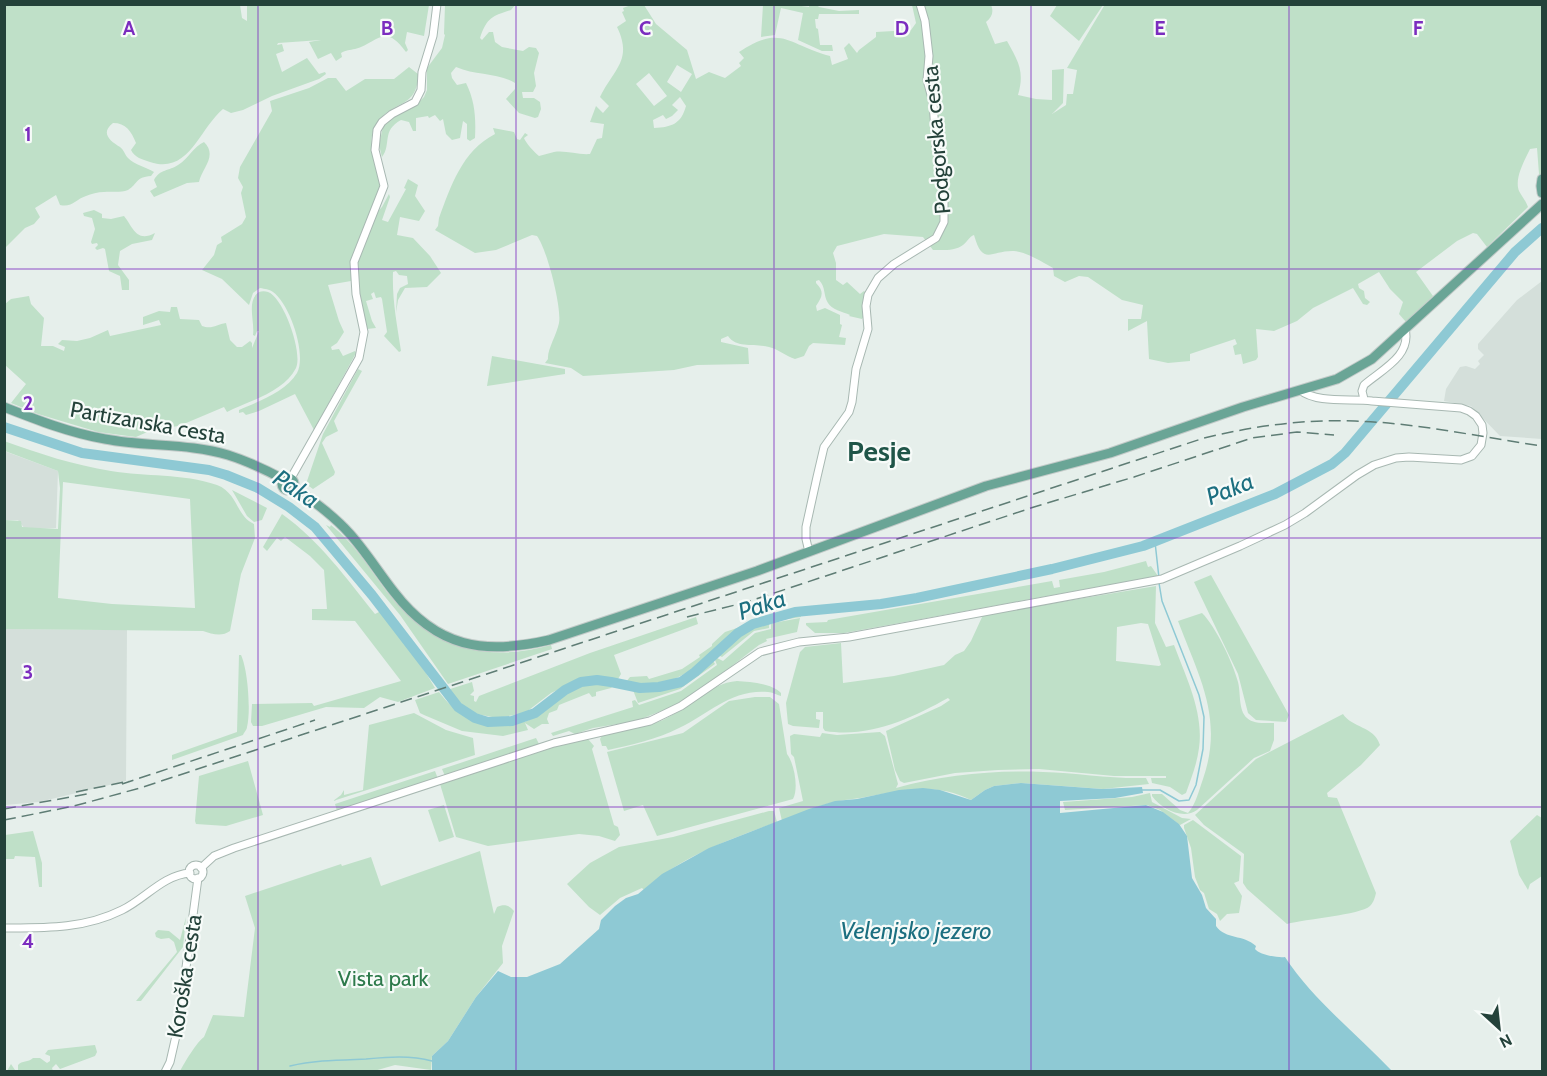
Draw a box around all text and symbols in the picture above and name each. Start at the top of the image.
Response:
text: A [123,16,136,40]
text: B [381,16,393,40]
text: C [639,16,651,40]
text: D [895,16,909,40]
text: E [1154,16,1166,40]
text: F [1413,16,1424,40]
street label: Podgorska cesta [917,64,956,215]
text: 1 [24,122,32,146]
text: 2 [23,391,33,415]
street label: Partizanska cesta [68,396,228,450]
district label: Pesje [847,434,911,468]
water label: Paka [268,463,325,514]
water label: Paka [1202,466,1258,511]
water label: Paka [734,583,790,626]
text: 3 [23,660,33,684]
street label: Koroška cesta [161,912,208,1040]
water label: Velenjsko jezero [840,916,992,945]
text: 4 [22,929,34,953]
park label: Vista park [338,965,428,992]
north arrow [1469,998,1529,1058]
text: N [1496,1030,1515,1052]

